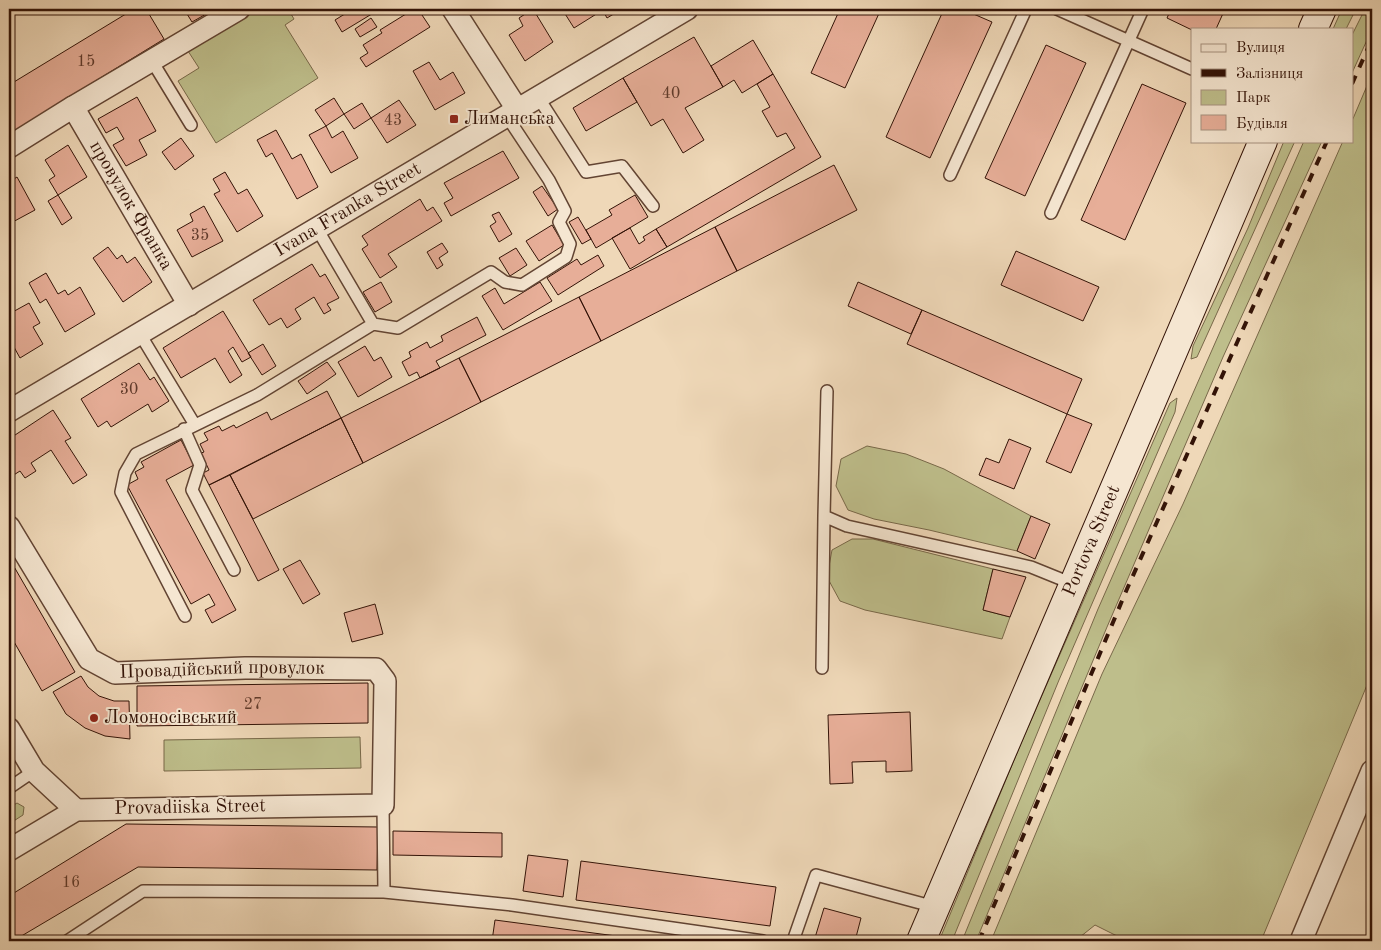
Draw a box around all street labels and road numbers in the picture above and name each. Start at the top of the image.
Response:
street label: провулок Франка [86,138,176,274]
street label: Ivana Franka Street [271,159,424,261]
street label: Portova Street [1060,483,1124,599]
street label: Провадійський провулок [119,658,325,682]
street label: Provadiiska Street [114,797,266,819]

